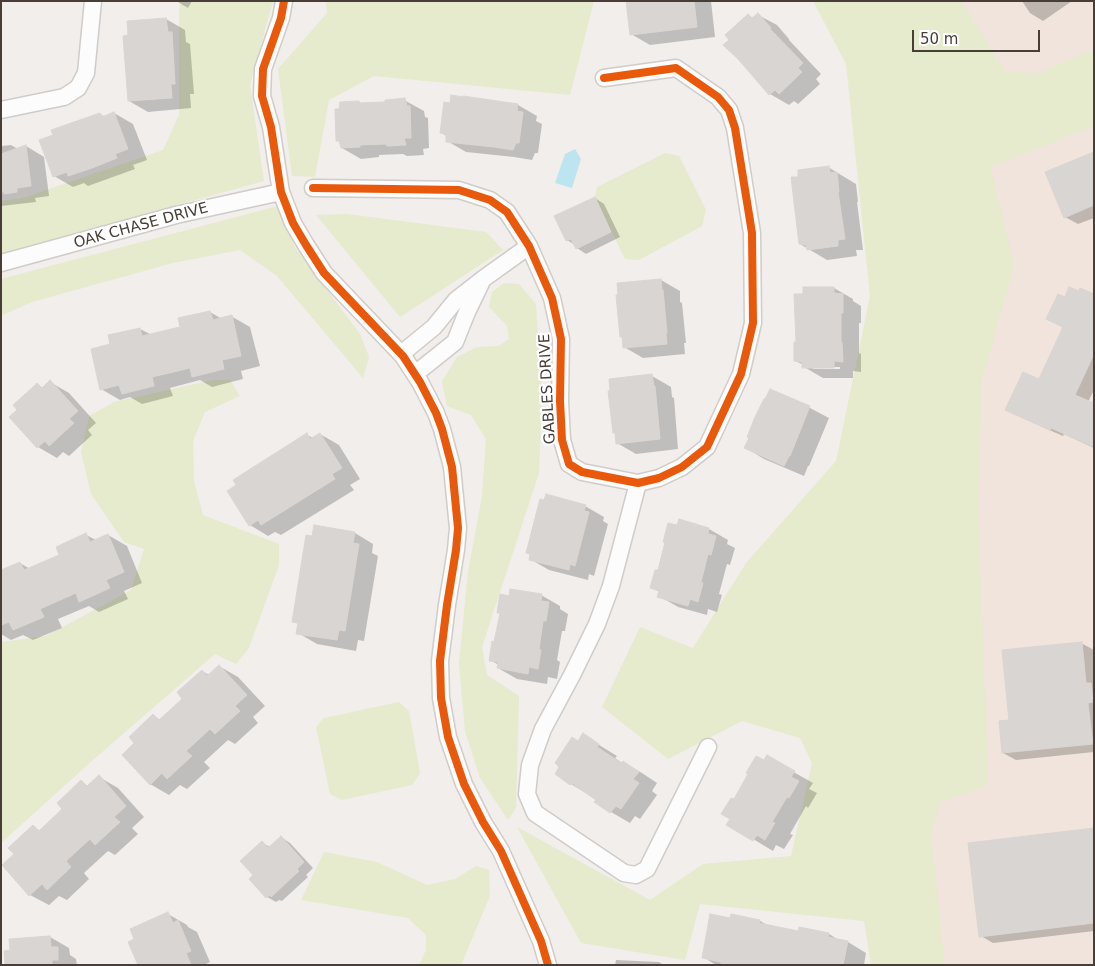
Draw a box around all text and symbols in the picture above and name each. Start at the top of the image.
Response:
scale bar [915,20,1042,52]
text: 50 m [920,30,958,48]
street label: OAK CHASE DRIVE [72,199,210,253]
street label: GABLES DRIVE [536,333,560,445]

